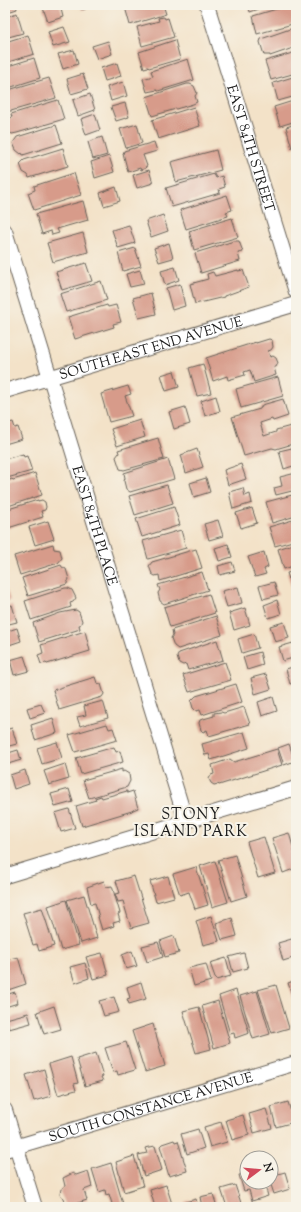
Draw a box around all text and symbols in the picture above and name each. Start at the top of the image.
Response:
street label: EAST 84TH STREET [220,83,279,215]
street label: SOUTH EAST END AVENUE [57,312,246,386]
street label: EAST 84TH PLACE [66,464,121,589]
district label: STONY ISLAND PARK [134,805,248,843]
street label: SOUTH CONSTANCE AVENUE [47,1068,256,1148]
north arrow [239,1150,279,1190]
text: N [258,1160,277,1174]

